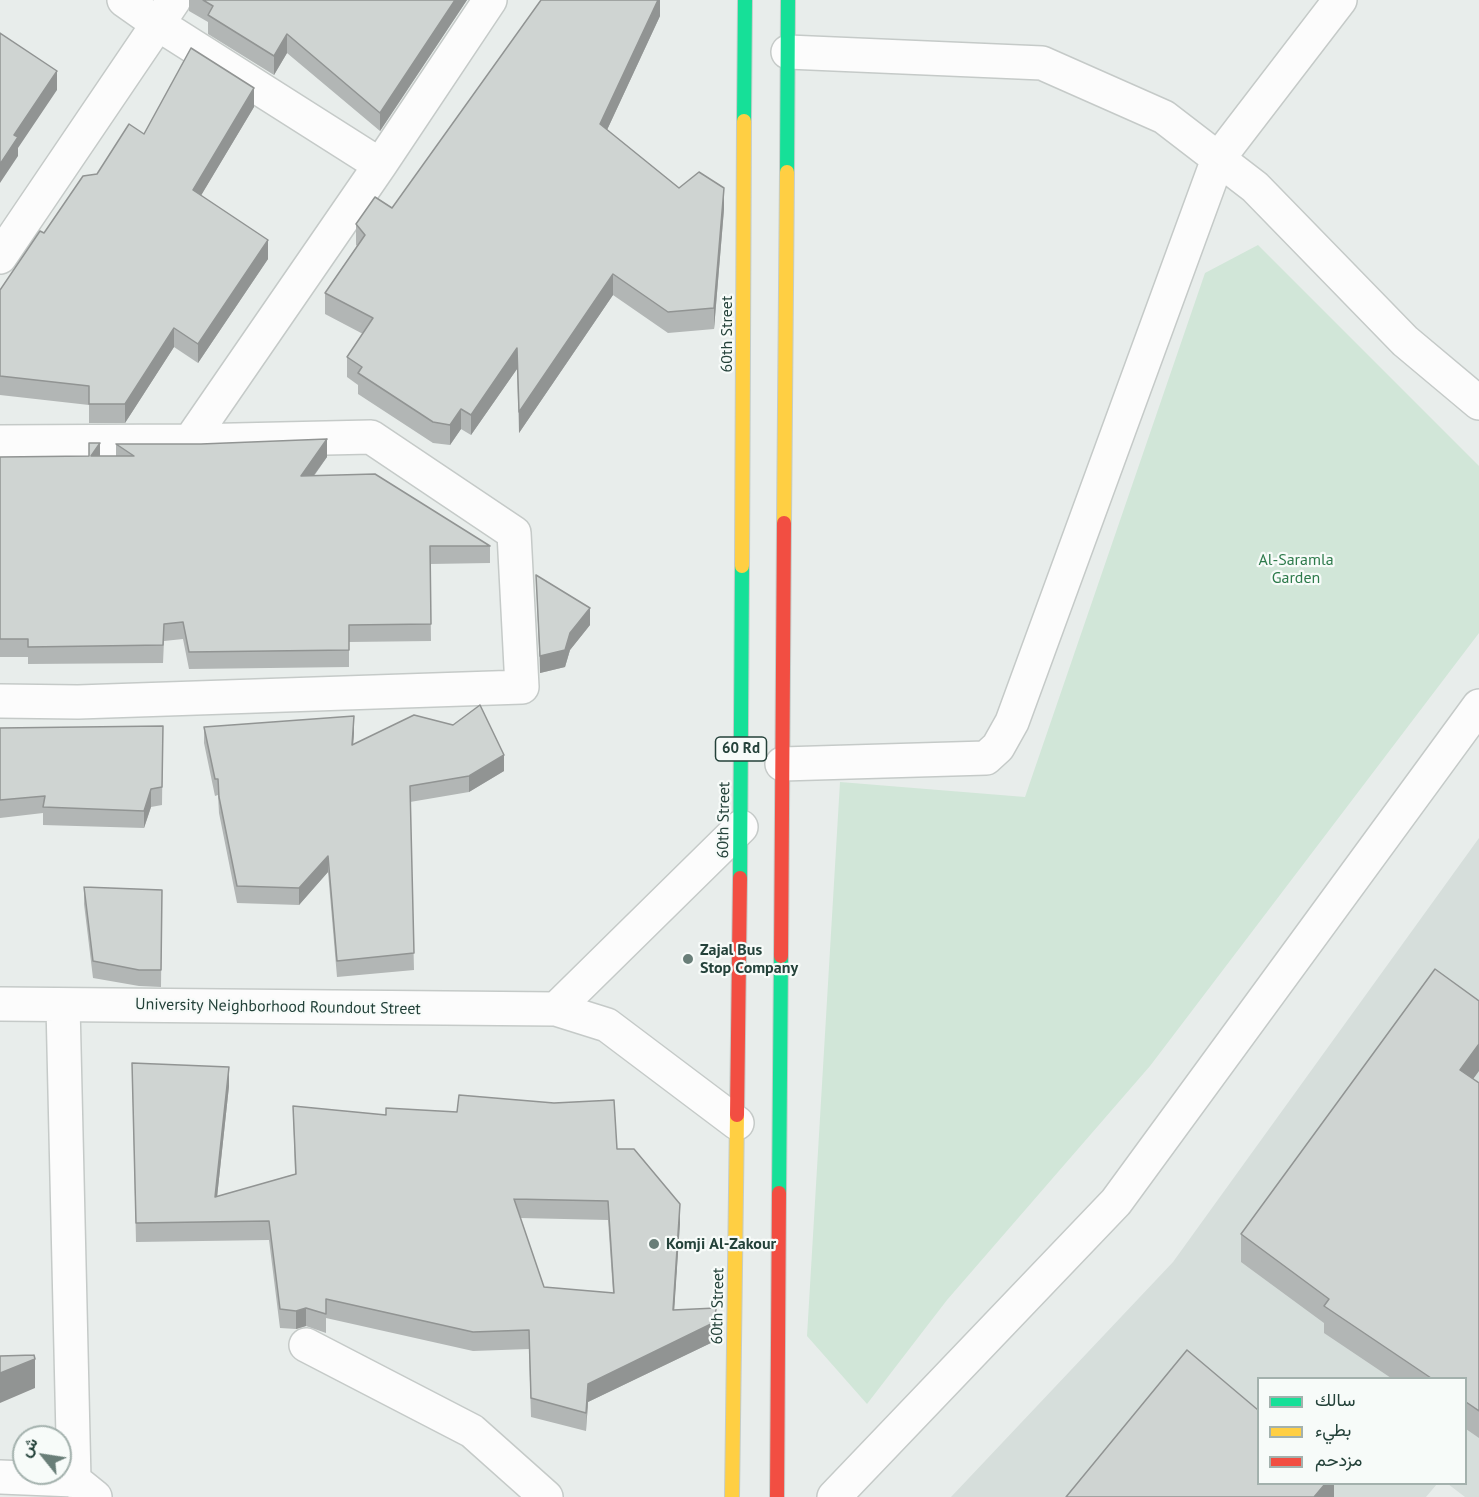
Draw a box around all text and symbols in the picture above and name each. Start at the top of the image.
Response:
street label: 60th Street [717,296,737,372]
park label: Al-Saramla Garden [1258,550,1334,588]
road number: 60 Rd [716,737,766,761]
street label: 60th Street [714,781,734,859]
place label: Zajal Bus Stop Company [700,940,798,978]
marker: Zajal Bus Stop Company [681,952,695,966]
street label: University Neighborhood Roundout Street [135,995,421,1019]
place label: Komji Al-Zakour [666,1234,776,1254]
marker: Komji Al-Zakour [647,1237,661,1251]
street label: 60th Street [708,1267,728,1345]
legend [1257,1377,1467,1485]
text: سالك [1315,1388,1355,1411]
text: بطيء [1315,1418,1351,1441]
north arrow [12,1425,72,1485]
text: ش [15,1434,42,1460]
text: مزدحم [1315,1448,1362,1471]

